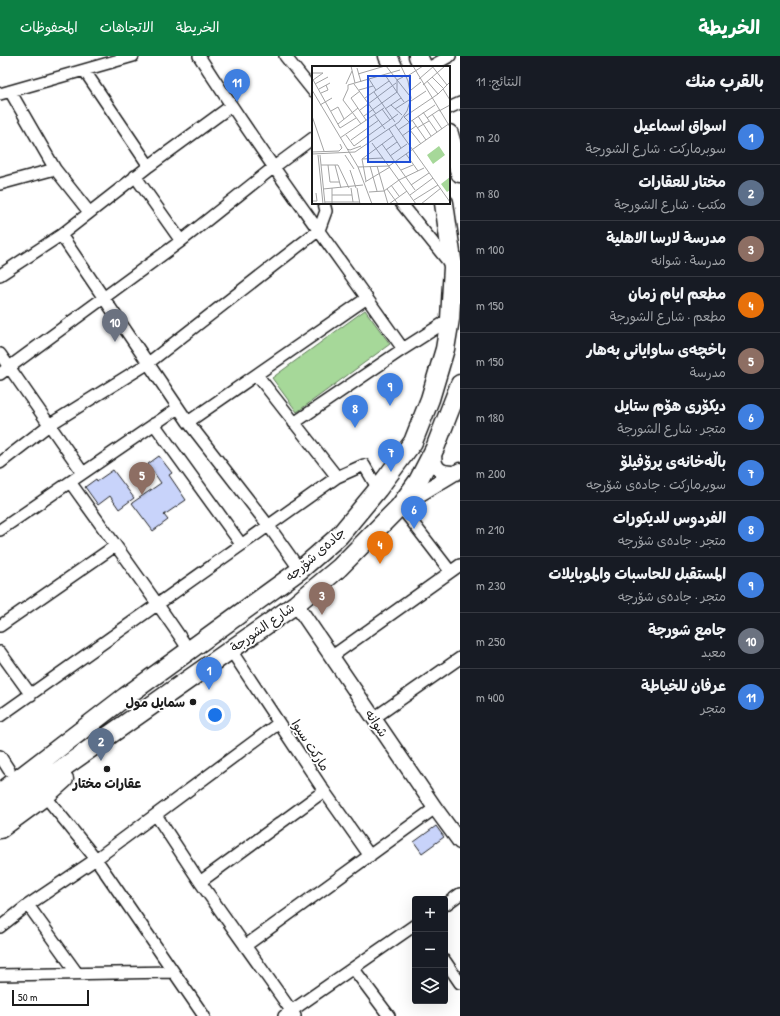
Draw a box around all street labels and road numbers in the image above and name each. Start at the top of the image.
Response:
street label: جادەی شۆرجە [281,523,349,585]
street label: شارع الشورجة [226,598,298,657]
street label: شوانە [361,706,393,740]
street label: مارکت سیوا [288,716,334,774]

